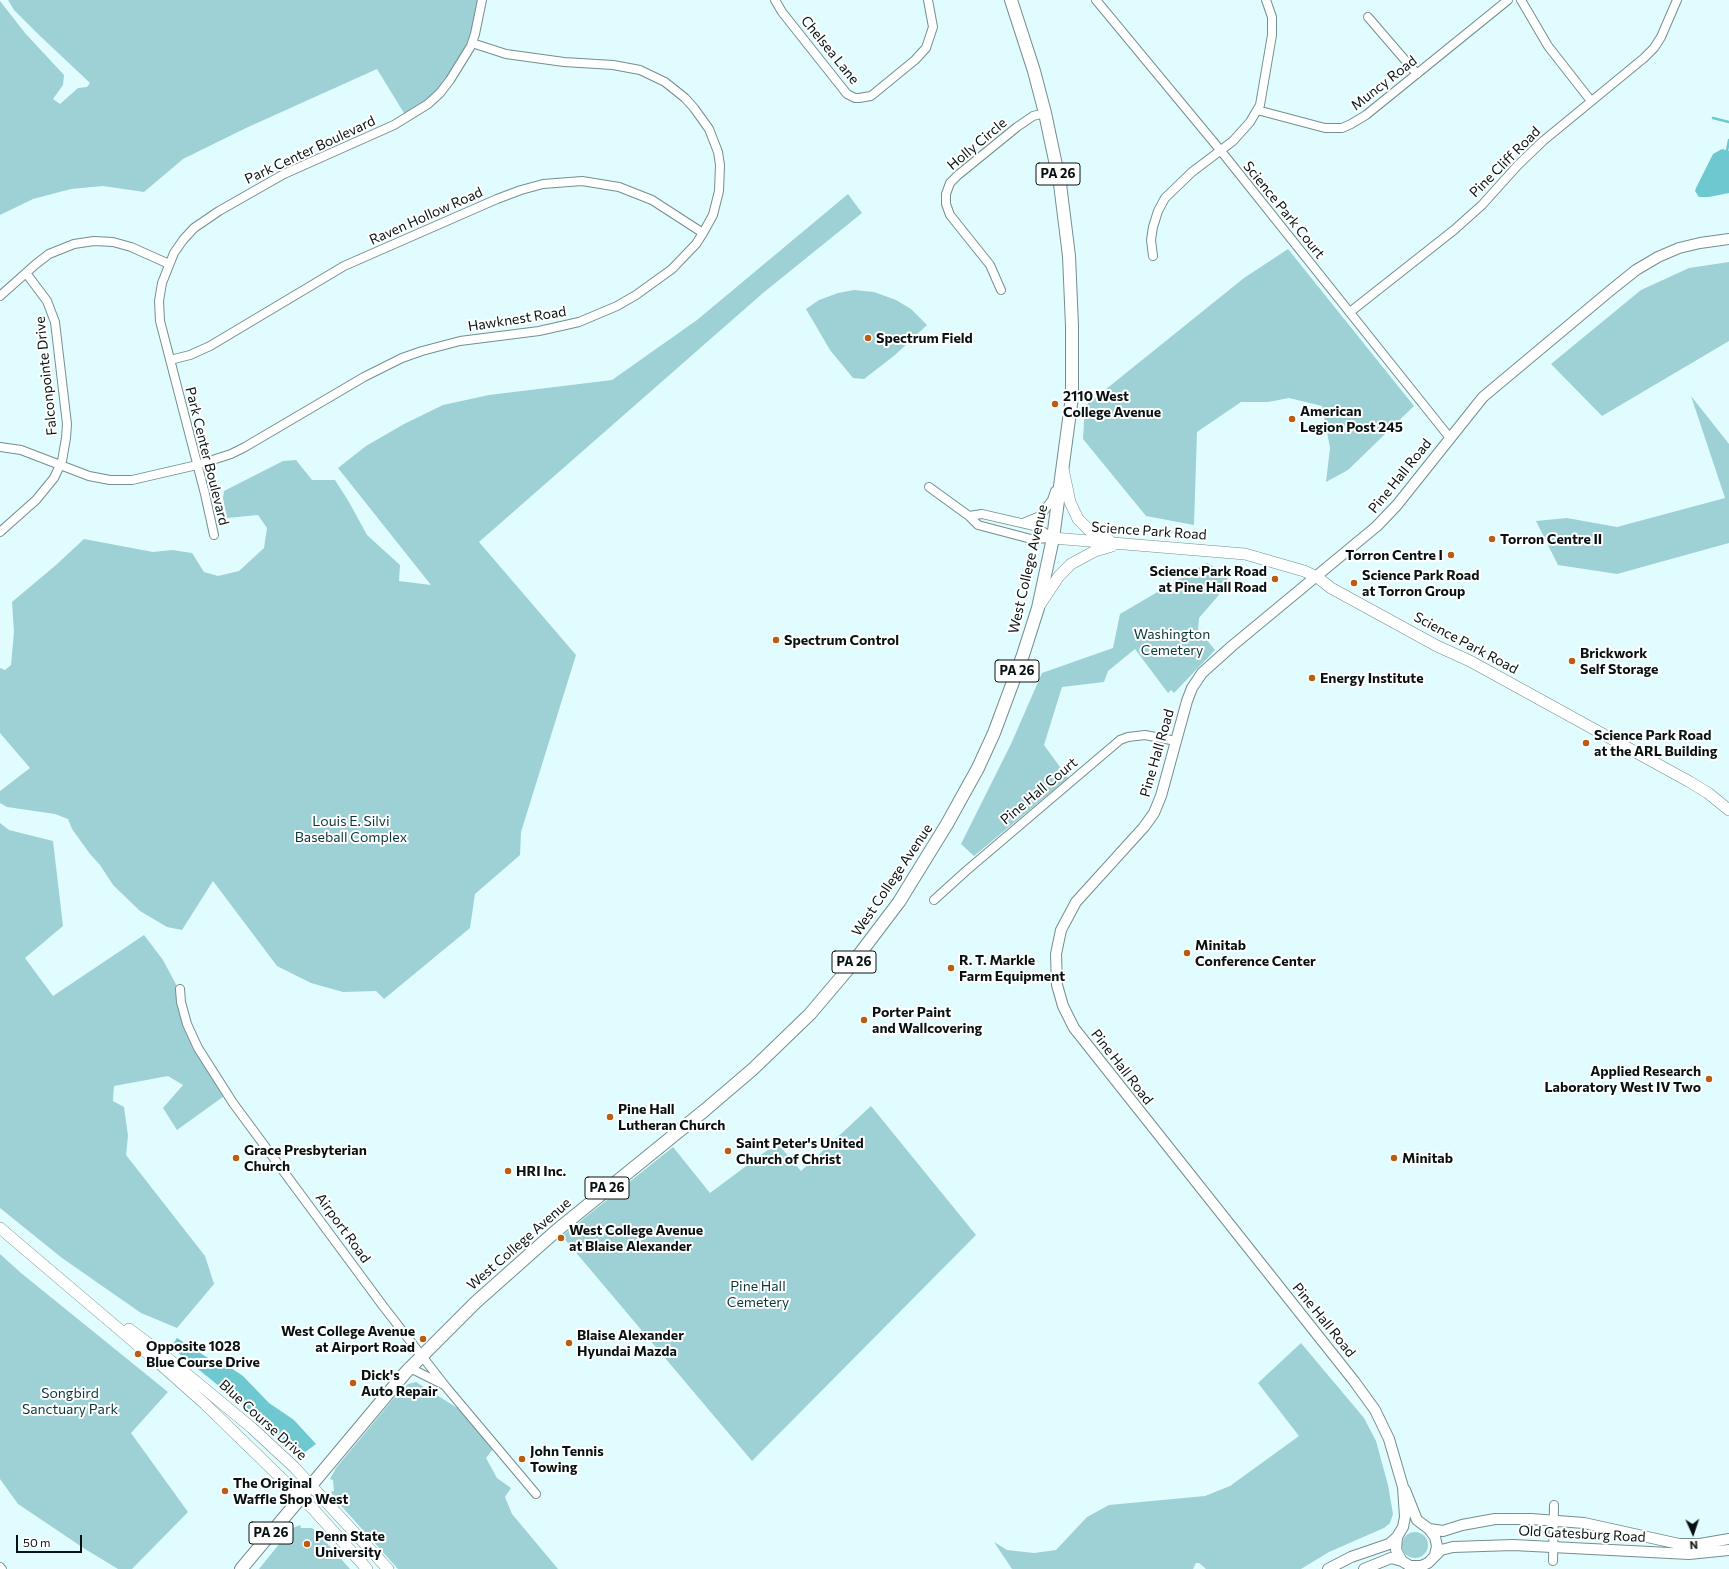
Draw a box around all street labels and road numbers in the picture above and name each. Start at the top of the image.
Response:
street label: Chelsea Lane [797,12,863,88]
street label: Muncy Road [1348,52,1420,114]
street label: Park Center Boulevard [242,112,378,188]
street label: Holly Circle [944,114,1010,174]
street label: Pine Cliff Road [1466,123,1544,201]
street label: Science Park Court [1240,158,1328,262]
road number: PA 26 [1036,163,1080,185]
street label: Raven Hollow Road [367,183,485,249]
street label: Hawknest Road [467,303,567,335]
street label: Falconpointe Drive [31,316,61,436]
street label: Park Center Boulevard [182,385,232,527]
street label: Pine Hall Road [1365,435,1435,517]
street label: West College Avenue [1005,503,1051,635]
street label: Science Park Road [1091,519,1207,543]
street label: Science Park Road [1411,608,1521,678]
road number: PA 26 [995,660,1039,682]
street label: Pine Hall Road [1136,707,1178,799]
street label: Pine Hall Court [997,754,1081,828]
street label: West College Avenue [848,821,936,939]
road number: PA 26 [832,951,876,973]
street label: Pine Hall Road [1087,1026,1157,1108]
road number: PA 26 [585,1177,629,1199]
street label: Airport Road [312,1190,374,1266]
street label: West College Avenue [464,1194,574,1294]
street label: Pine Hall Road [1289,1279,1359,1361]
street label: Blue Course Drive [216,1376,310,1464]
road number: PA 26 [249,1522,293,1544]
street label: Old Gatesburg Road [1518,1522,1646,1546]

